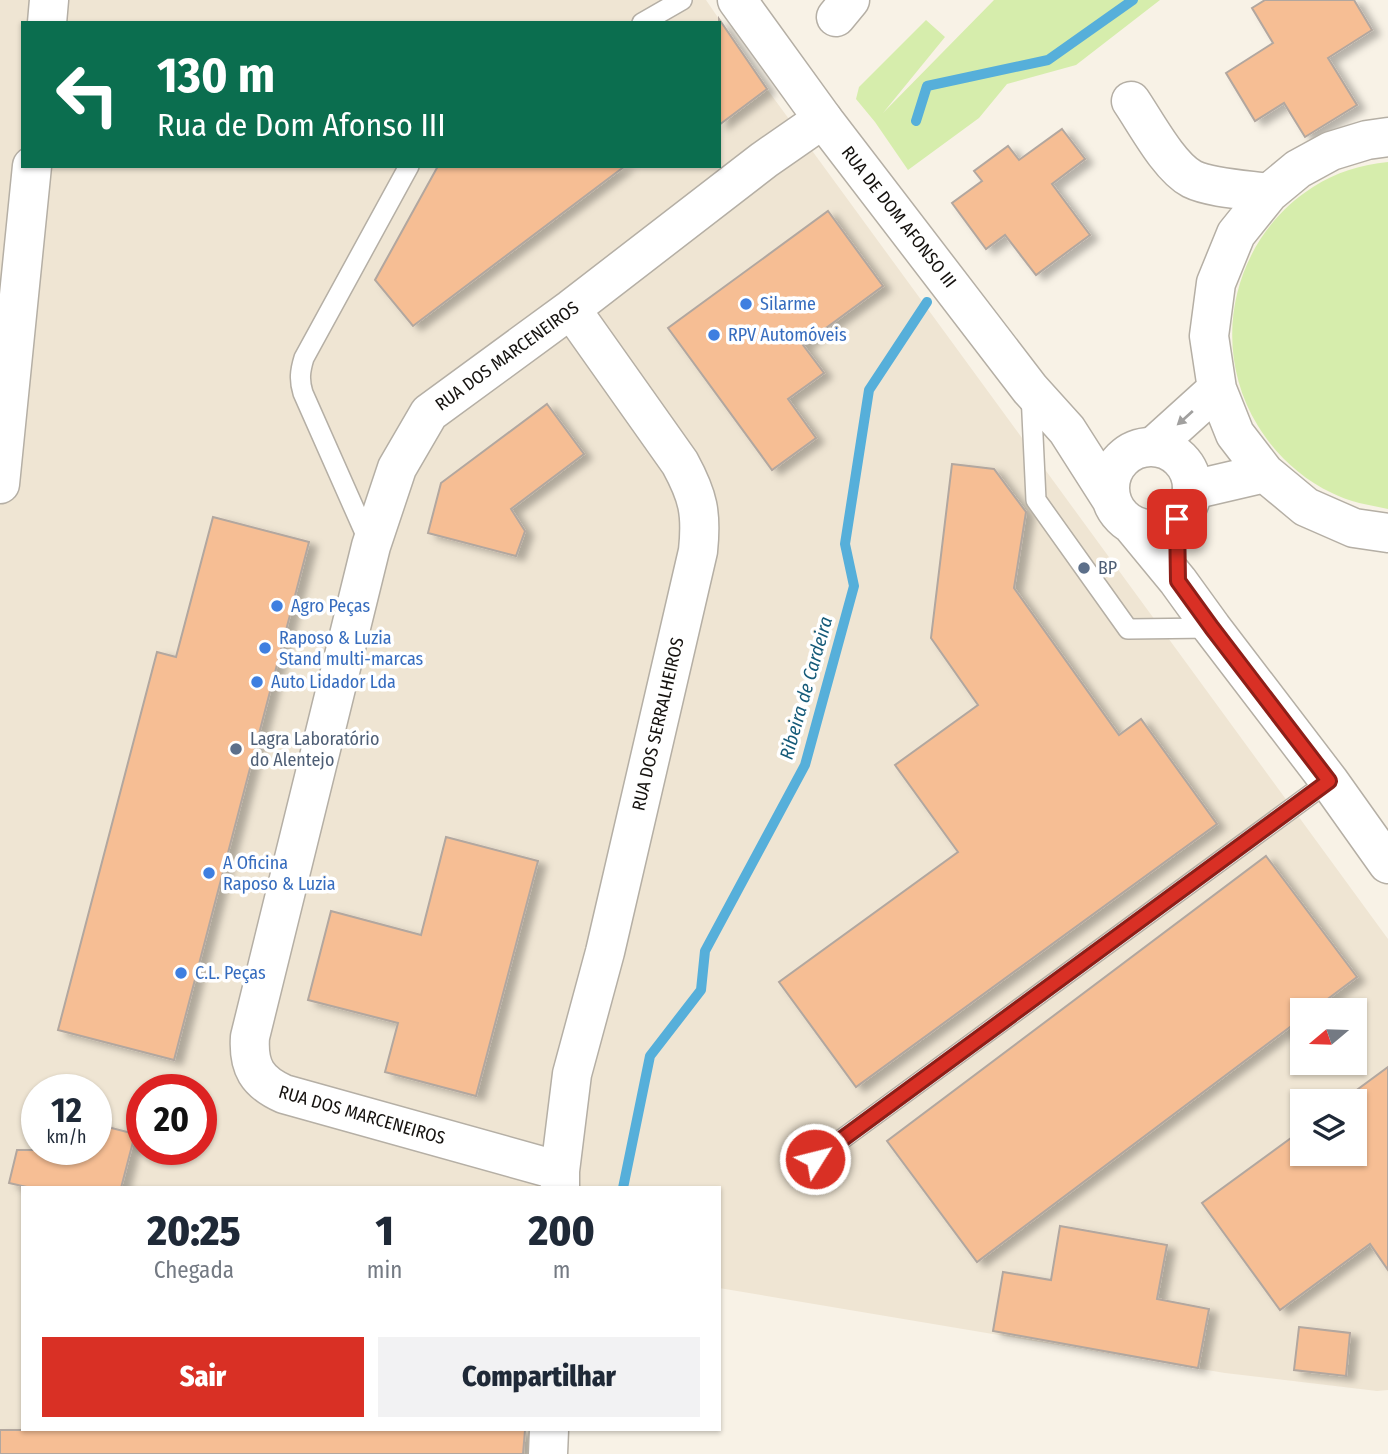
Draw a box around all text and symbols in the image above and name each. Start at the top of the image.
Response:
text: 130 m [157,46,275,105]
icon: left [42,49,133,140]
text: Rua de Dom Afonso III [157,106,446,144]
street label: RUA DE DOM AFONSO III [837,142,961,292]
place label: Silarme [760,293,816,315]
street label: RUA DOS MARCENEIROS [431,296,583,415]
marker: Silarme [738,296,754,312]
place label: RPV Automóveis [728,324,847,346]
marker: RPV Automóveis [706,327,722,343]
one-way arrow [1177,409,1194,425]
pin [1147,489,1207,549]
icon: arrive [1158,500,1196,538]
place label: BP [1098,557,1117,579]
marker: BP [1076,560,1092,576]
place label: Agro Peças [291,595,370,617]
marker: Agro Peças [269,598,285,614]
water label: Ribeira de Cardeira [775,614,837,762]
place label: Raposo & Luzia Stand multi-marcas [279,627,424,670]
street label: RUA DOS SERRALHEIROS [627,635,689,813]
marker: Raposo & Luzia Stand multi-marcas [257,640,273,656]
place label: Auto Lidador Lda [271,671,396,693]
marker: Auto Lidador Lda [249,674,265,690]
place label: Lagra Laboratório do Alentejo [250,728,379,771]
marker: Lagra Laboratório do Alentejo [228,741,244,757]
place label: A Oficina Raposo & Luzia [223,852,336,895]
marker: A Oficina Raposo & Luzia [201,865,217,881]
place label: C.L. Peças [195,962,266,984]
marker: C.L. Peças [173,965,189,981]
north arrow [1290,998,1367,1074]
map controls [1290,998,1367,1166]
speed limit sign: 20 [126,1074,217,1165]
street label: RUA DOS MARCENEIROS [276,1081,448,1149]
text: 12 [51,1089,82,1131]
button: layers [1290,1089,1367,1166]
position arrow [778,1122,852,1196]
text: km/h [46,1126,87,1148]
text: 20:25 [147,1206,241,1256]
text: 1 [375,1206,394,1256]
text: 200 [529,1206,595,1256]
text: Chegada [154,1256,234,1284]
text: min [367,1256,402,1284]
text: m [553,1256,571,1284]
button: Sair [42,1337,364,1417]
button: Compartilhar [378,1337,700,1417]

